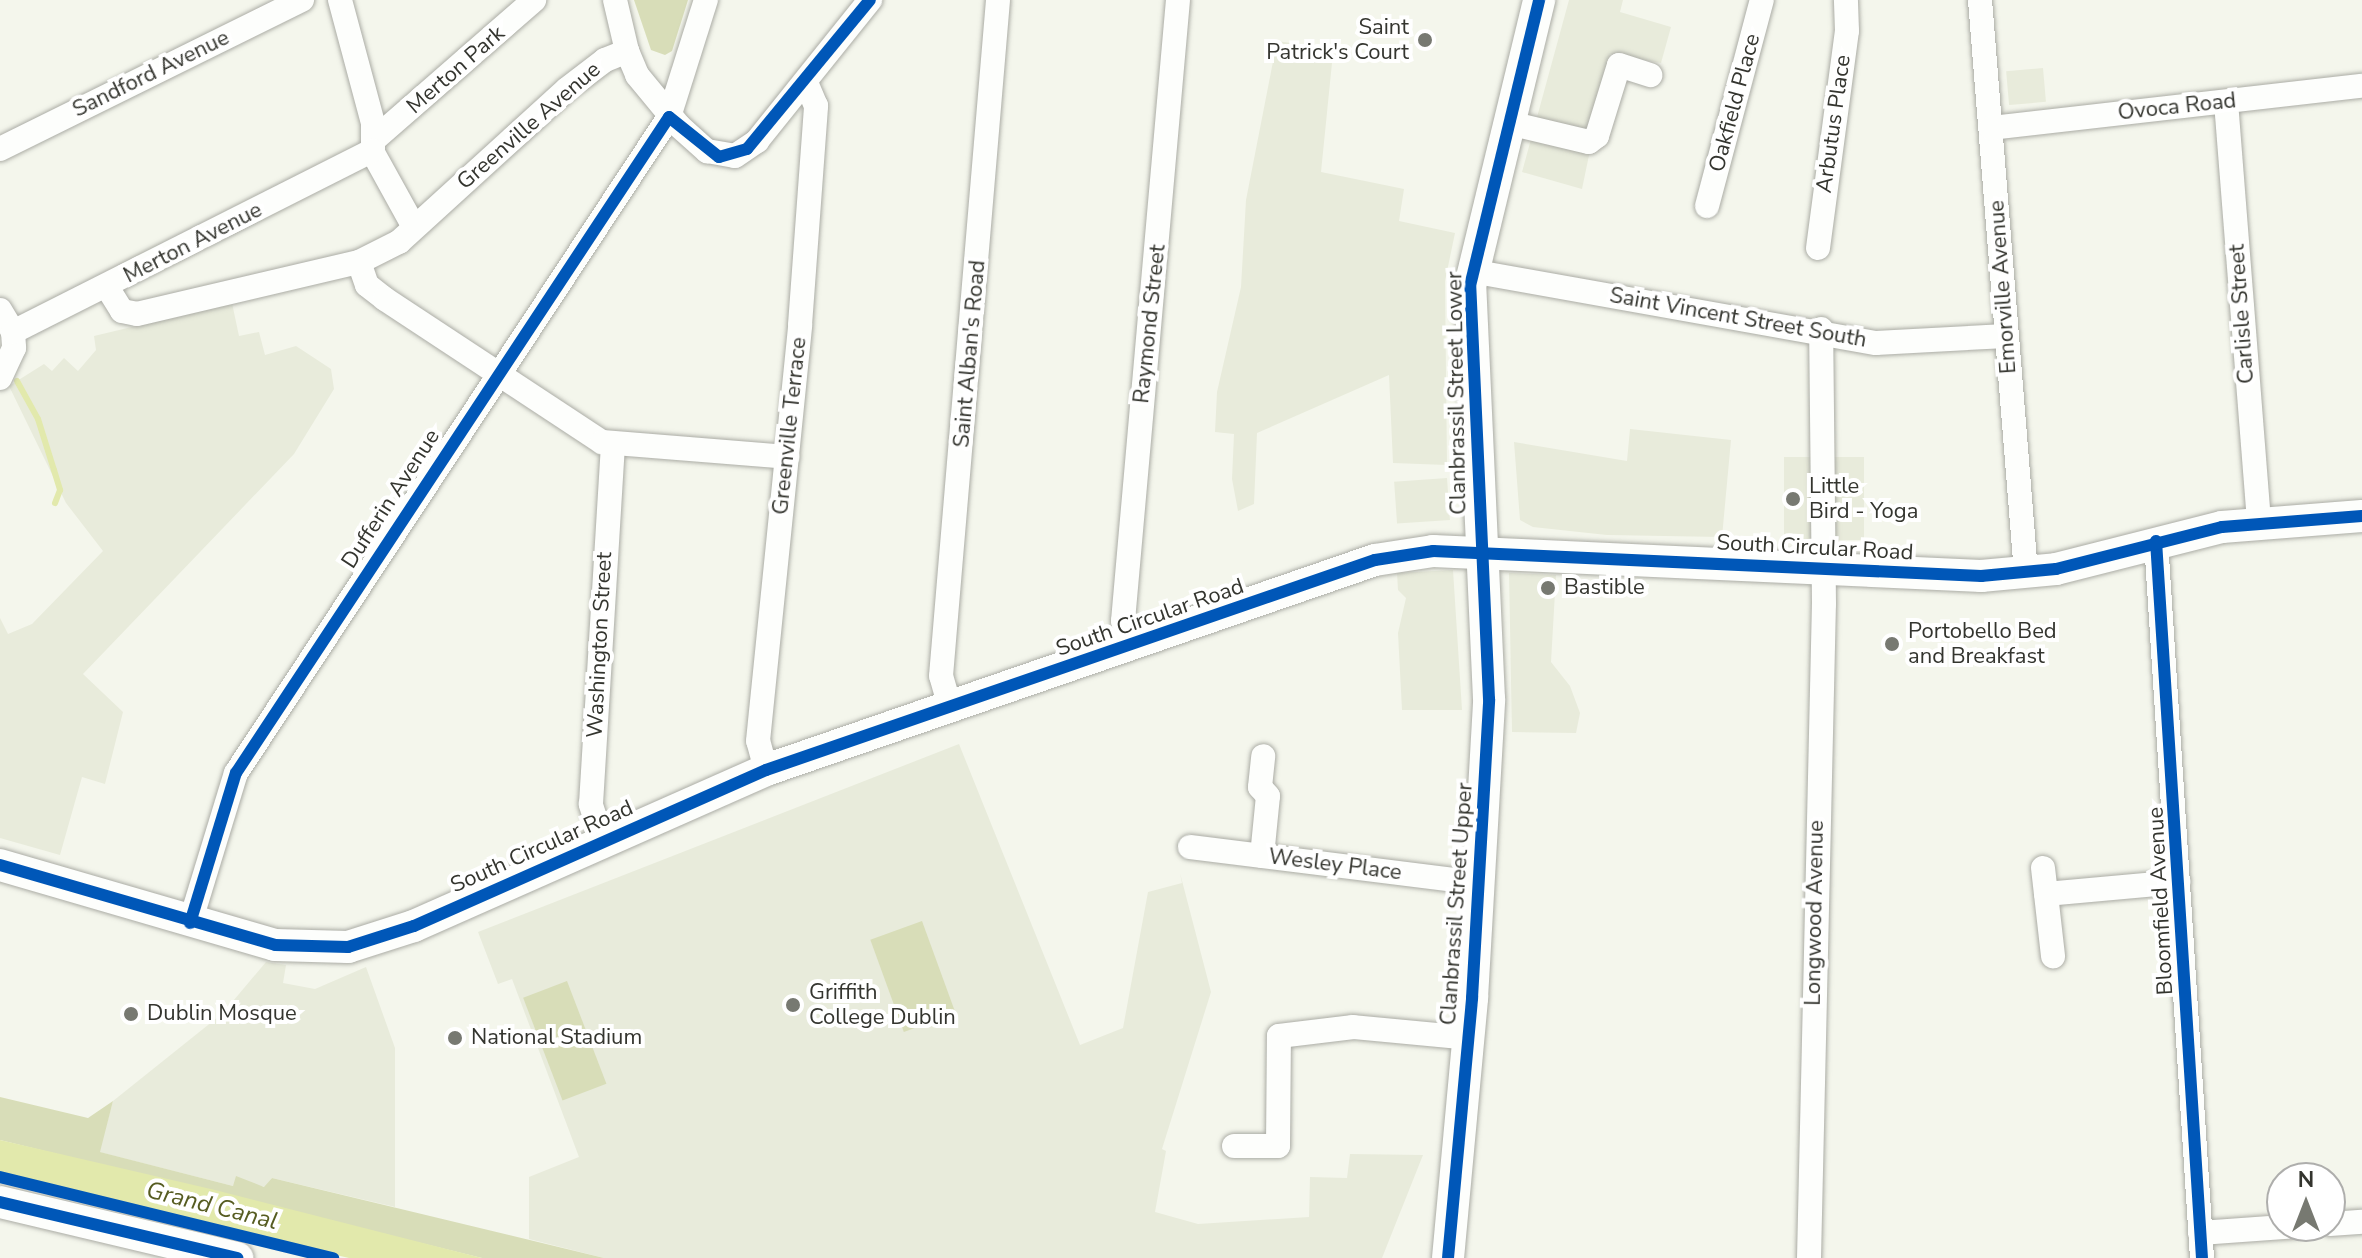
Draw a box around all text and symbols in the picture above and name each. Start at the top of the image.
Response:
place label: Saint Patrick's Court [1266,14,1409,66]
street label: Merton Park [402,20,510,120]
street label: Sandford Avenue [68,25,234,123]
marker: Saint Patrick's Court [1416,31,1434,49]
street label: Oakfield Place [1704,31,1766,175]
street label: Arbutus Place [1811,53,1857,195]
street label: Greenville Avenue [452,57,606,195]
street label: Ovoca Road [2117,88,2237,126]
street label: Merton Avenue [119,197,267,289]
street label: Emorville Avenue [1984,199,2022,375]
street label: Raymond Street [1129,243,1171,405]
street label: Carlisle Street [2224,243,2260,385]
street label: Saint Alban's Road [949,259,991,449]
street label: Clanbrassil Street Lower [1442,271,1472,515]
street label: Saint Vincent Street South [1607,282,1869,354]
street label: Greenville Terrace [768,336,812,516]
street label: Dufferin Avenue [336,425,446,573]
place label: Little Bird - Yoga [1809,473,1918,524]
marker: Little Bird - Yoga [1784,490,1802,508]
street label: South Circular Road [1716,530,1914,566]
street label: Washington Street [582,551,618,739]
street label: South Circular Road [1053,573,1247,663]
place label: Bastible [1564,575,1645,601]
marker: Bastible [1539,579,1557,597]
place label: Portobello Bed and Breakfast [1908,618,2057,670]
marker: Portobello Bed and Breakfast [1883,635,1901,653]
street label: Clanbrassil Street Upper [1435,782,1479,1026]
street label: South Circular Road [447,795,637,899]
street label: Bloomfield Avenue [2143,806,2179,996]
street label: Longwood Avenue [1800,820,1830,1006]
street label: Wesley Place [1267,844,1403,886]
place label: Griffith College Dublin [809,979,956,1030]
marker: Griffith College Dublin [784,996,802,1014]
place label: Dublin Mosque [147,1001,297,1027]
marker: Dublin Mosque [122,1005,140,1023]
place label: National Stadium [471,1025,642,1051]
marker: National Stadium [446,1029,464,1047]
north arrow [2266,1162,2346,1242]
text: N [2298,1165,2314,1195]
water label: Grand Canal [143,1176,281,1236]

